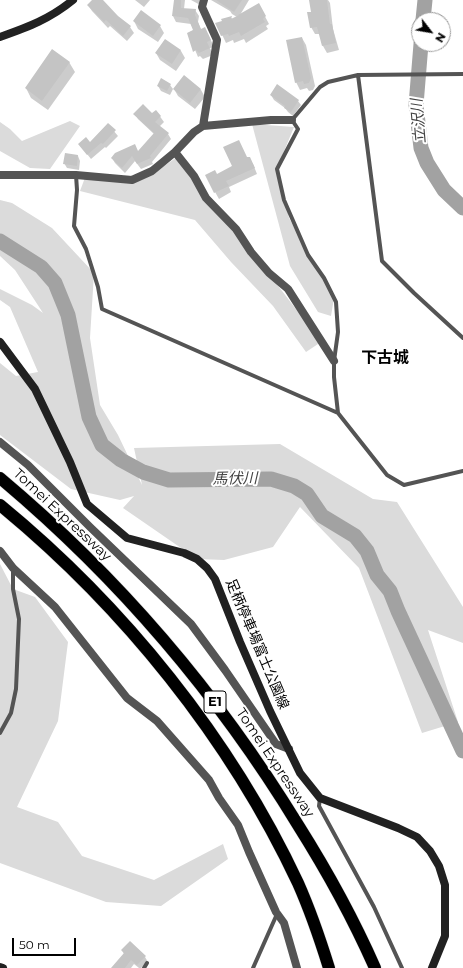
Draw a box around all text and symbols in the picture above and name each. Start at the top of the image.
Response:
north arrow [411,12,451,52]
text: N [432,30,449,45]
water label: 立沢川 [408,98,430,144]
district label: 下古城 [361,348,409,368]
street label: Tomei Expressway [9,465,115,565]
water label: 馬伏川 [212,470,258,488]
street label: 足柄停車場富士公園線 [222,576,292,712]
road number: E1 [204,691,226,713]
street label: Tomei Expressway [232,705,318,821]
scale bar [14,930,78,956]
text: 50 m [19,937,50,952]

